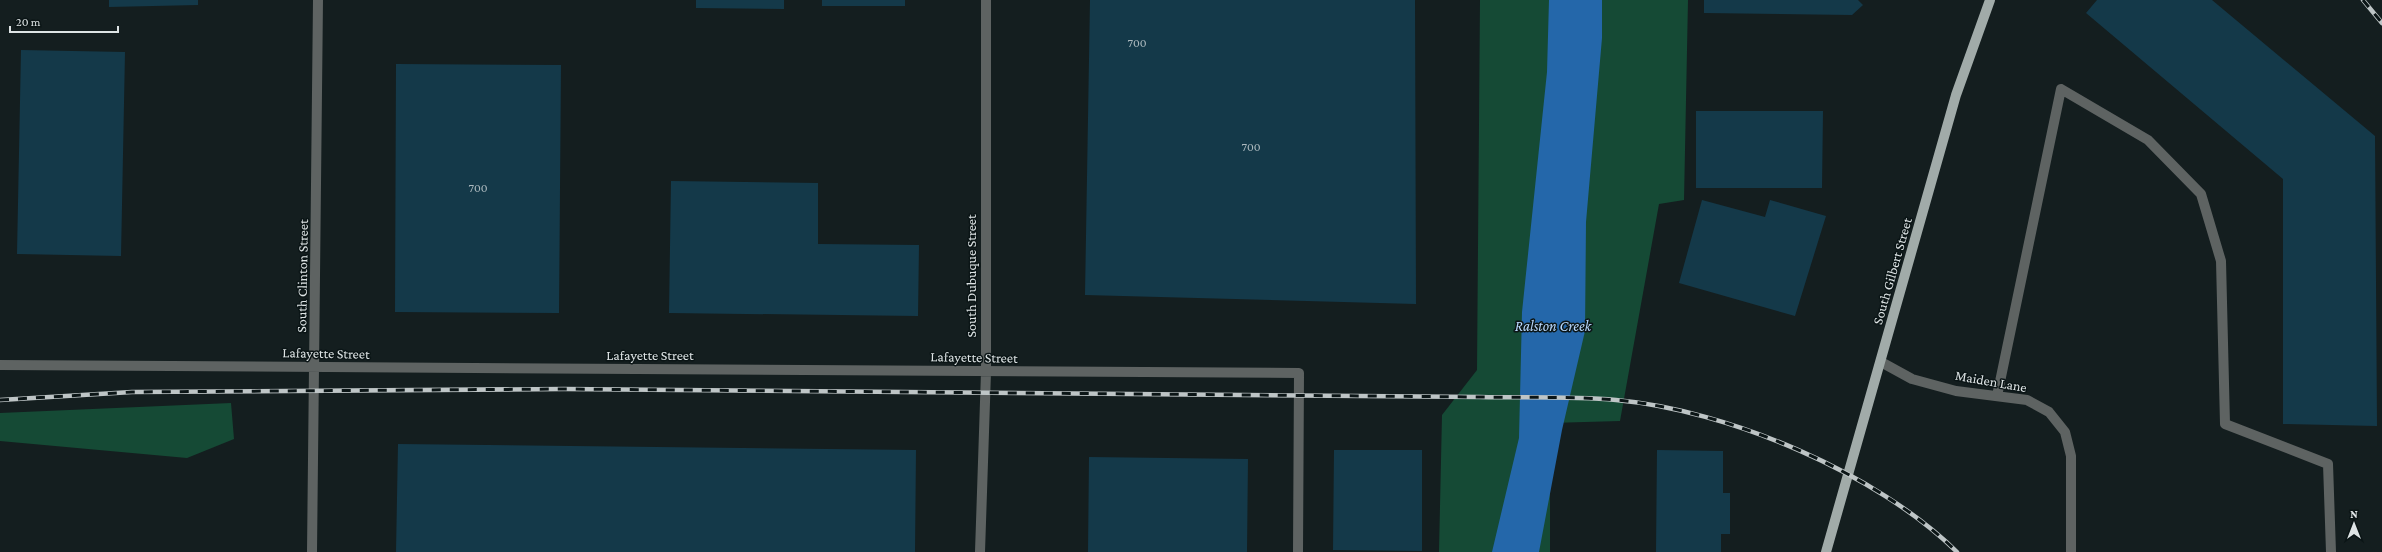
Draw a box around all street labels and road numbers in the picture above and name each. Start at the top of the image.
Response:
street label: South Dubuque Street [963,214,979,338]
street label: South Gilbert Street [1869,215,1915,326]
street label: South Clinton Street [293,219,311,333]
street label: Lafayette Street [282,344,370,362]
street label: Lafayette Street [606,347,694,363]
street label: Lafayette Street [930,348,1018,366]
street label: Maiden Lane [1954,367,2028,395]

